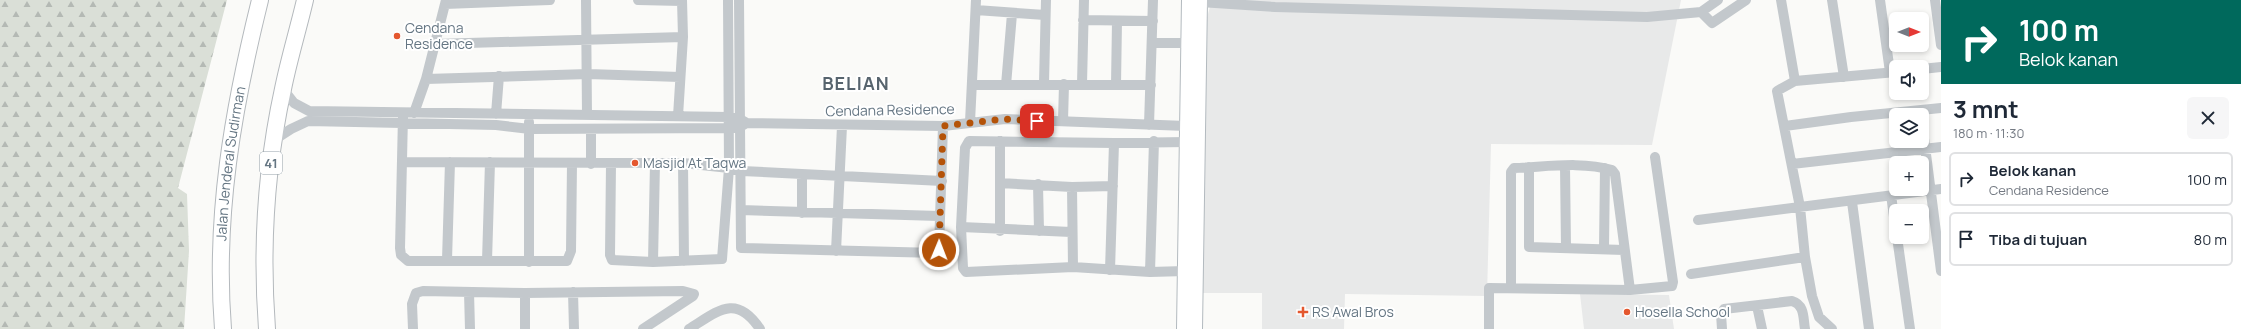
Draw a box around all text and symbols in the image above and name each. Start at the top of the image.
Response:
text: 100 m [2019,11,2099,49]
north arrow [1889,12,1929,52]
map controls [1889,12,1929,244]
icon: right [1953,16,2005,68]
place label: Cendana Residence [405,18,473,53]
marker: Cendana Residence [392,31,402,41]
text: Belok kanan [2019,47,2118,71]
button: sound [1889,60,1929,100]
district label: BELIAN [822,71,890,95]
street label: Jalan Jenderal Sudirman [211,85,249,241]
text: 3 mnt [1953,92,2019,125]
button: close [2187,97,2229,139]
street label: Cendana Residence [825,99,955,120]
pin [1020,104,1054,138]
button: layers [1889,108,1929,148]
icon: arrive [1026,110,1048,132]
text: 180 m · 11:30 [1953,124,2024,142]
road number: 41 [260,152,282,174]
place label: Masjid At Taqwa [643,153,746,172]
button: + [1889,156,1929,196]
marker: Masjid At Taqwa [630,158,640,168]
text: Belok kanan [1989,160,2076,181]
icon: right [1955,168,1977,190]
text: 100 m [2187,169,2227,190]
text: Cendana Residence [1989,181,2109,199]
button: − [1889,204,1929,244]
icon: arrive [1955,228,1977,250]
position arrow [918,229,960,271]
text: Tiba di tujuan [1989,229,2087,250]
text: 80 m [2193,229,2227,250]
place label: RS Awal Bros [1312,302,1394,321]
place label: Hosella School [1635,302,1730,321]
marker: RS Awal Bros [1297,306,1309,318]
marker: Hosella School [1622,307,1632,317]

